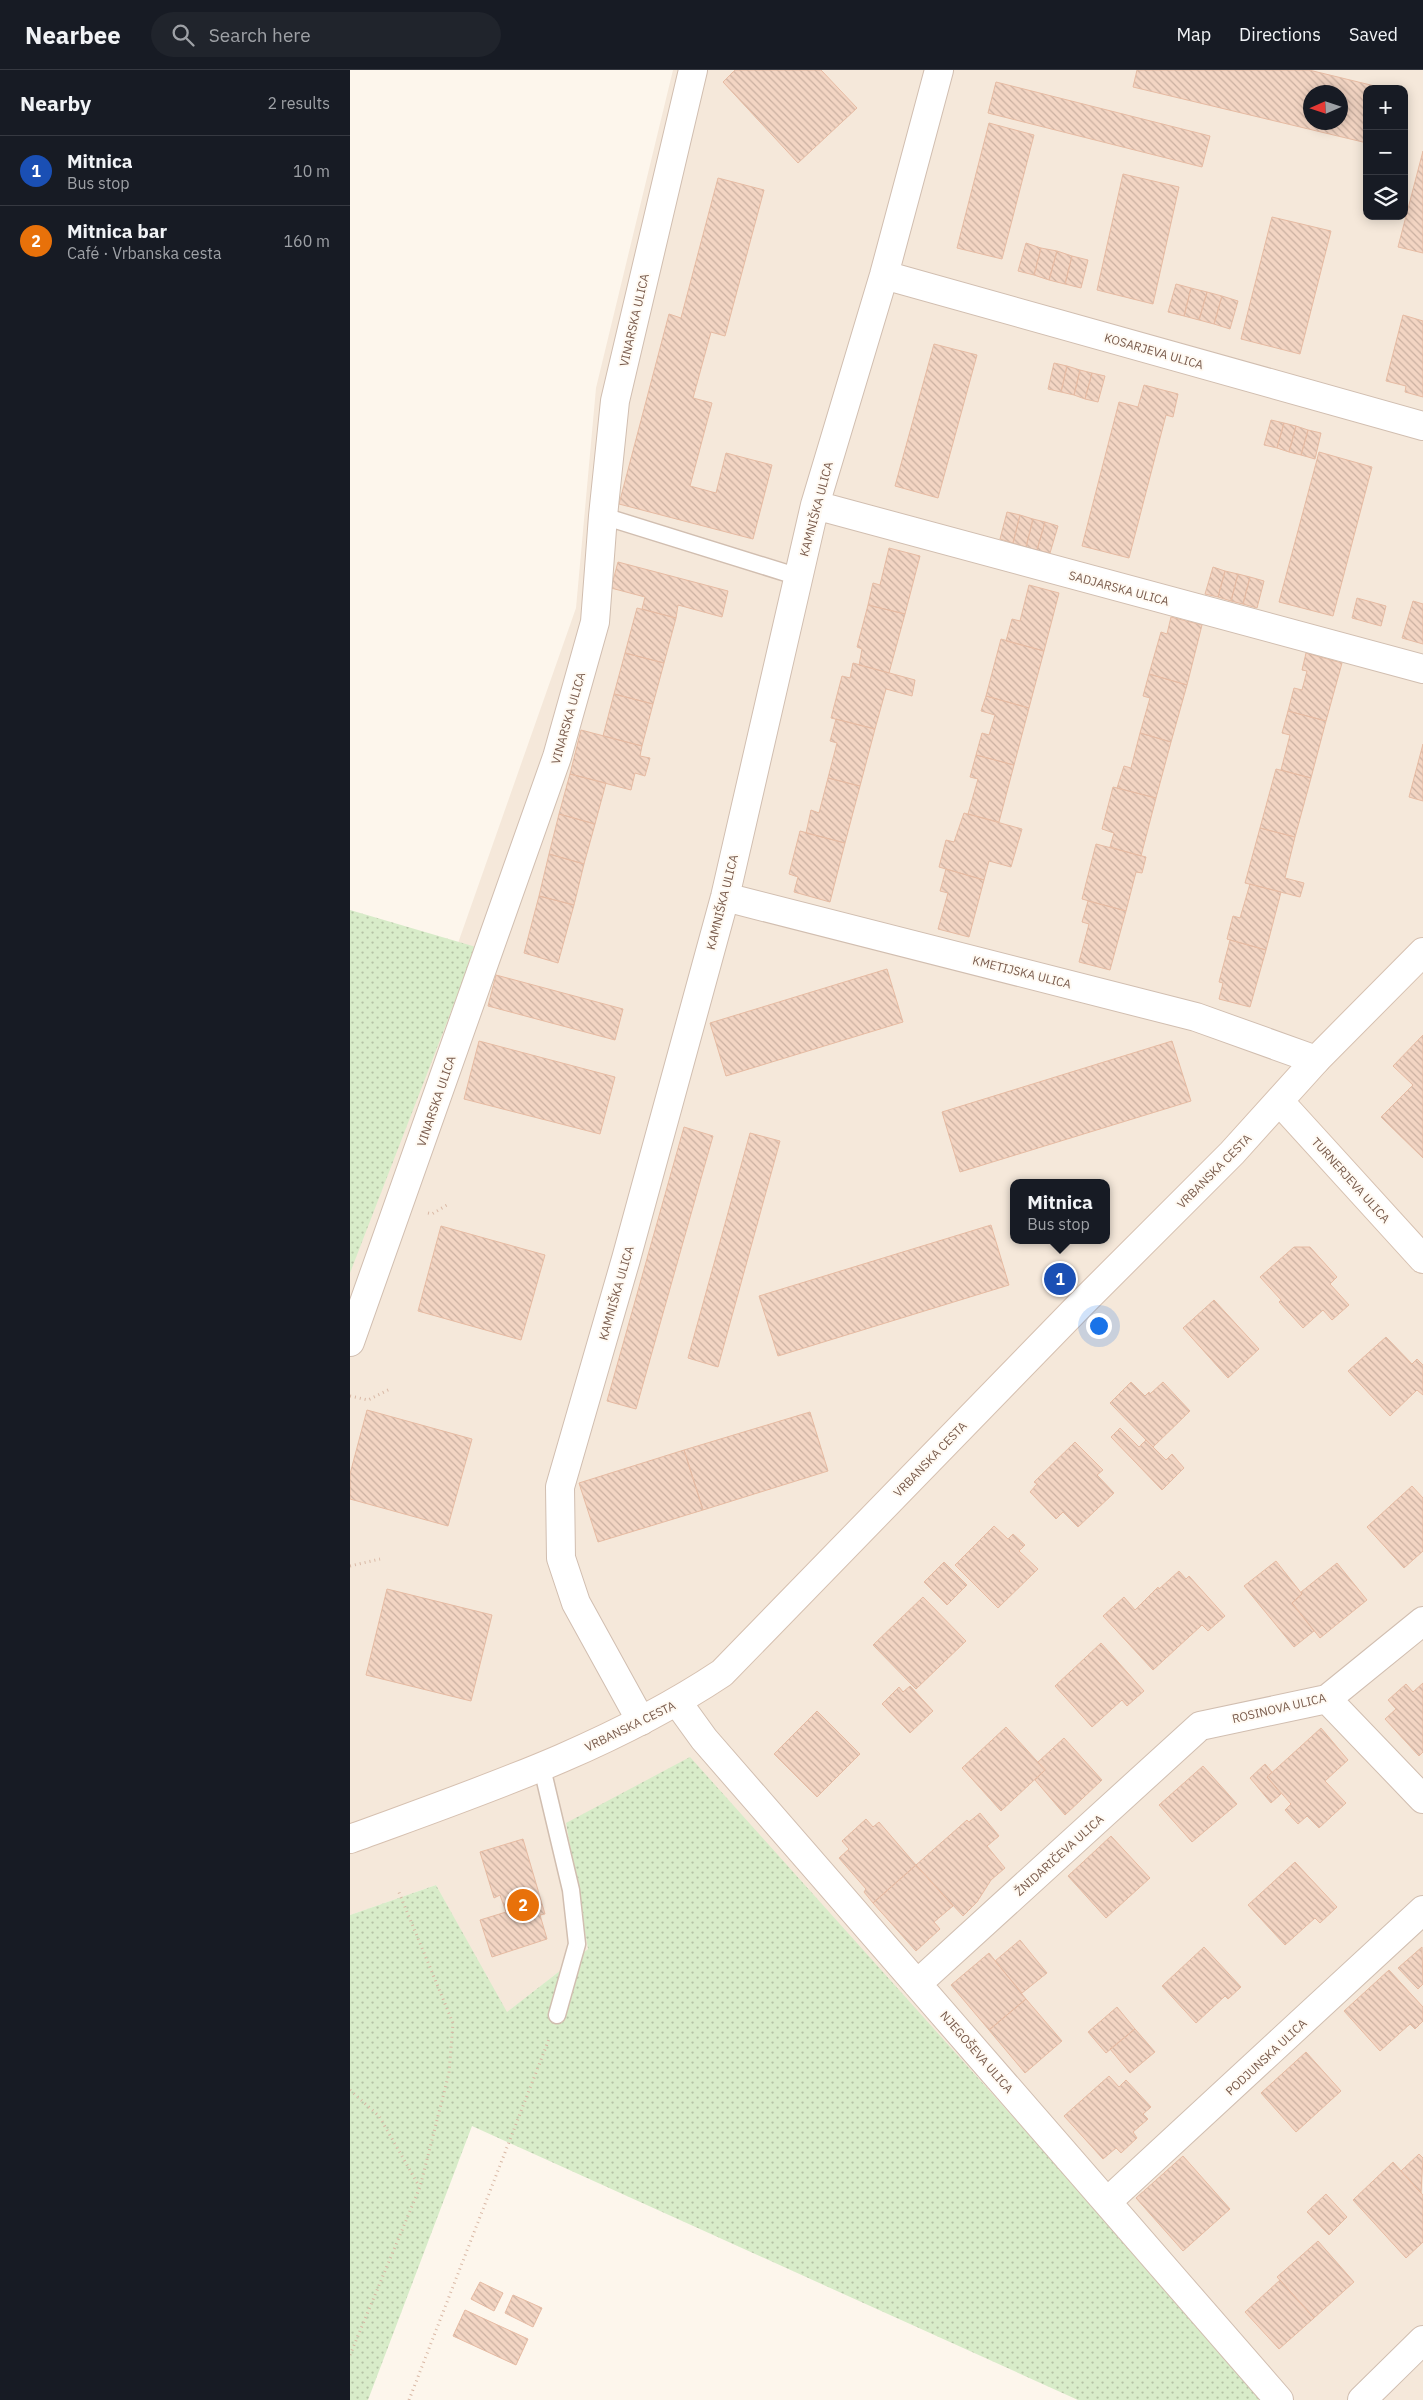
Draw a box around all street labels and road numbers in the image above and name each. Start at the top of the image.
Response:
street label: VINARSKA ULICA [616,272,652,368]
street label: KOSARJEVA ULICA [1103,330,1206,372]
street label: KAMNIŠKA ULICA [796,460,836,558]
street label: SADJARSKA ULICA [1067,567,1171,609]
street label: VINARSKA ULICA [548,670,588,766]
street label: KAMNIŠKA ULICA [703,853,741,951]
street label: KMETIJSKA ULICA [971,952,1073,992]
street label: VINARSKA ULICA [413,1053,459,1148]
street label: VRBANSKA CESTA [1174,1130,1255,1211]
street label: TURNERJEVA ULICA [1309,1134,1394,1226]
street label: KAMNIŠKA ULICA [595,1244,637,1342]
street label: VRBANSKA CESTA [890,1418,970,1500]
street label: ROSINOVA ULICA [1230,1690,1328,1726]
street label: VRBANSKA CESTA [582,1697,678,1754]
street label: ŽNIDARIČEVA ULICA [1012,1811,1107,1899]
street label: NJEGOŠEVA ULICA [937,2008,1017,2096]
street label: PODJUNSKA ULICA [1222,2015,1310,2098]

